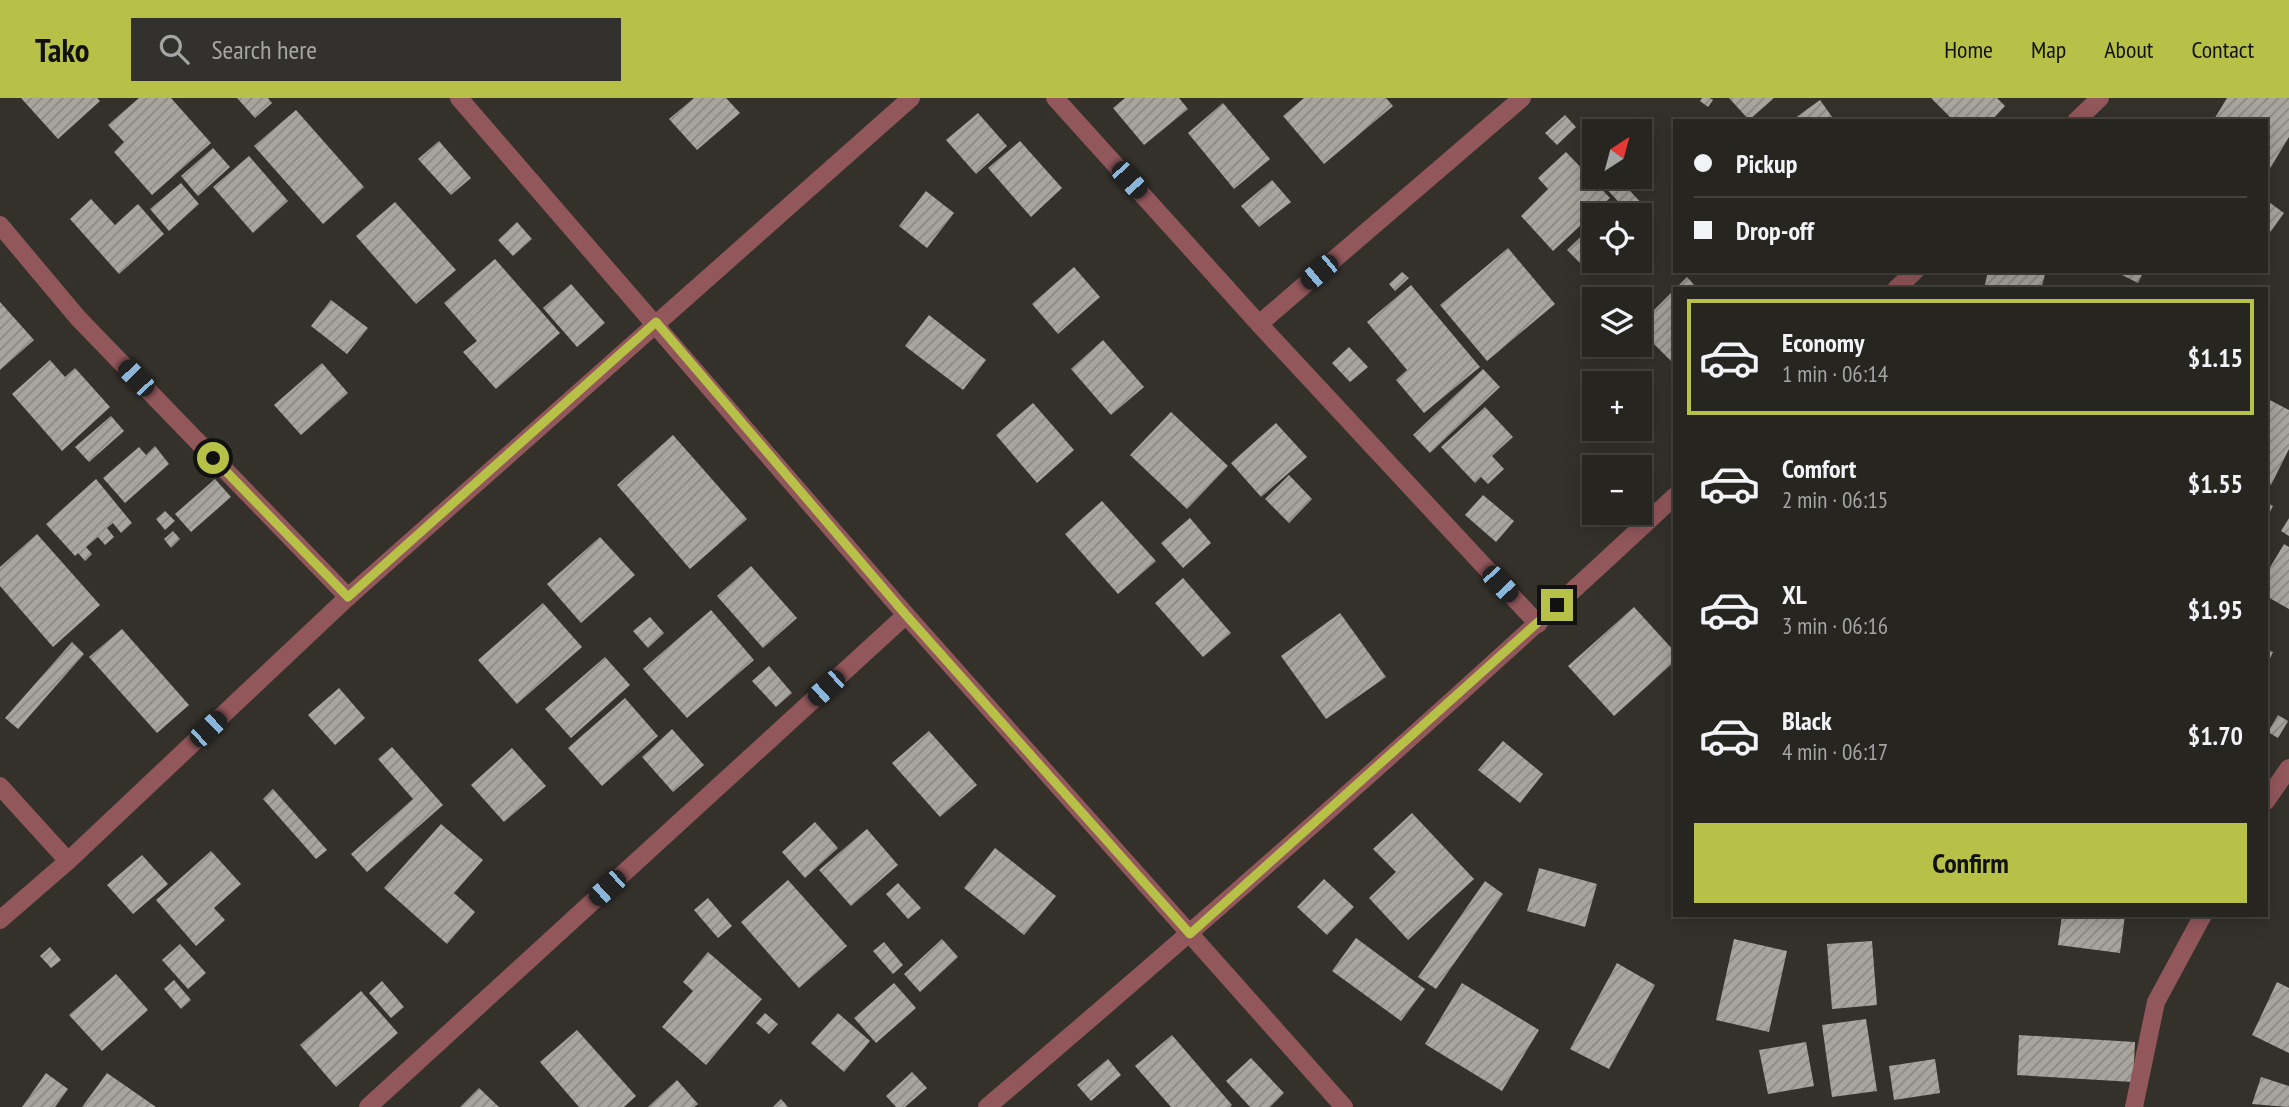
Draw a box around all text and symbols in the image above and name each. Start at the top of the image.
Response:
search box [131,18,621,81]
text: Tako [35,28,89,71]
icon: search [155,30,193,68]
text: Search here [211,33,317,66]
text: Home [1944,34,1993,65]
text: Map [2031,34,2066,65]
text: About [2104,34,2153,65]
text: Contact [2191,34,2254,65]
north arrow [1582,119,1652,189]
map controls [1582,119,1652,525]
text: Pickup [1736,147,1797,180]
car [1108,157,1151,203]
button: locate [1582,203,1652,273]
text: Drop-off [1736,214,1814,247]
car [1297,250,1342,294]
button: layers [1582,287,1652,357]
icon: car [1698,326,1761,389]
text: Economy [1782,326,1864,359]
text: $1.15 [2188,341,2243,374]
car [114,356,159,400]
text: 1 min · 06:14 [1782,359,1888,388]
button: + [1582,371,1652,441]
route start [197,442,229,474]
icon: car [1698,452,1761,515]
text: Comfort [1782,452,1856,485]
button: − [1582,455,1652,525]
text: $1.55 [2188,467,2243,500]
text: 2 min · 06:15 [1782,485,1888,514]
car [1478,561,1523,607]
icon: car [1698,578,1761,641]
text: XL [1782,578,1807,611]
route end [1541,589,1573,621]
text: $1.95 [2188,593,2243,626]
text: 3 min · 06:16 [1782,611,1888,640]
car [804,666,849,710]
icon: car [1698,704,1761,767]
text: Black [1782,704,1832,737]
car [186,707,231,751]
text: $1.70 [2188,719,2243,752]
text: 4 min · 06:17 [1782,737,1888,766]
button: Confirm [1694,823,2247,903]
car [585,866,630,910]

